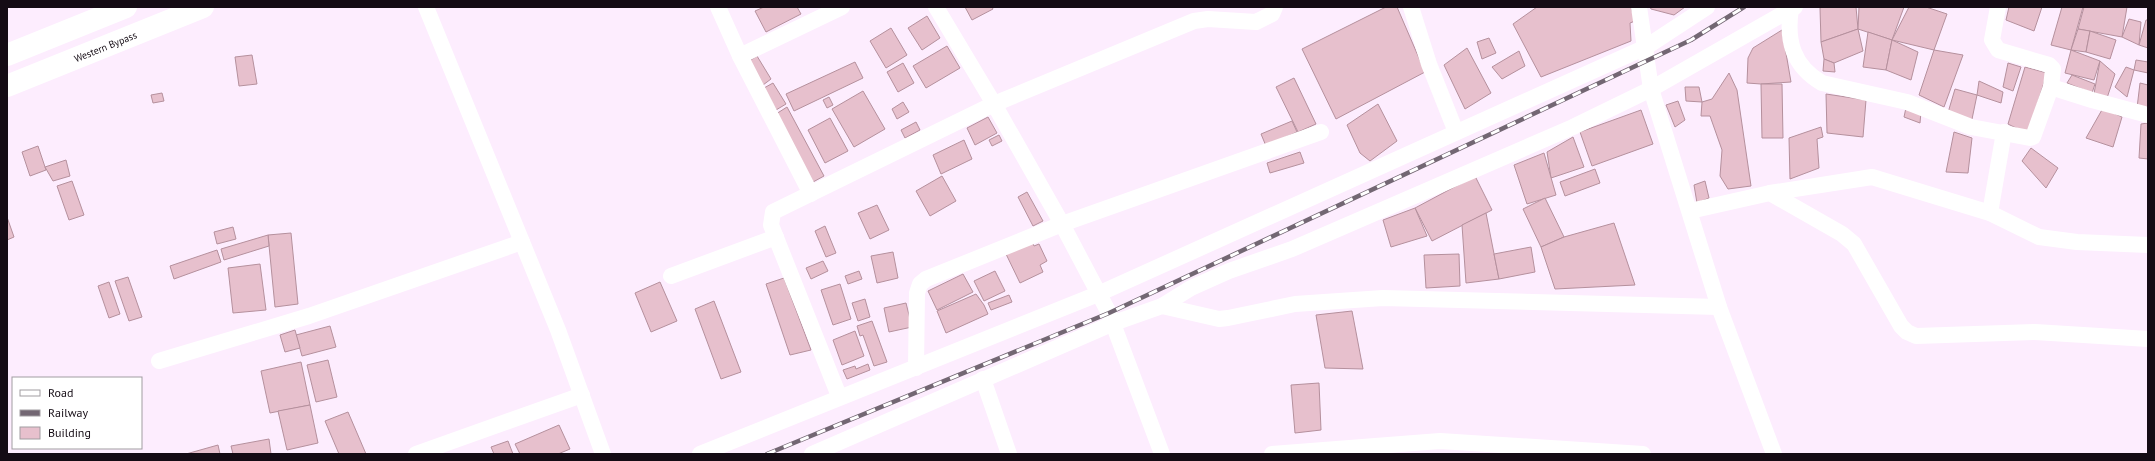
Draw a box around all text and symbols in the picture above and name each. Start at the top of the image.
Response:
street label: Western Bypass [72,28,139,65]
legend [12,377,142,449]
text: Road [48,385,73,400]
text: Railway [48,405,88,420]
text: Building [48,425,91,440]

